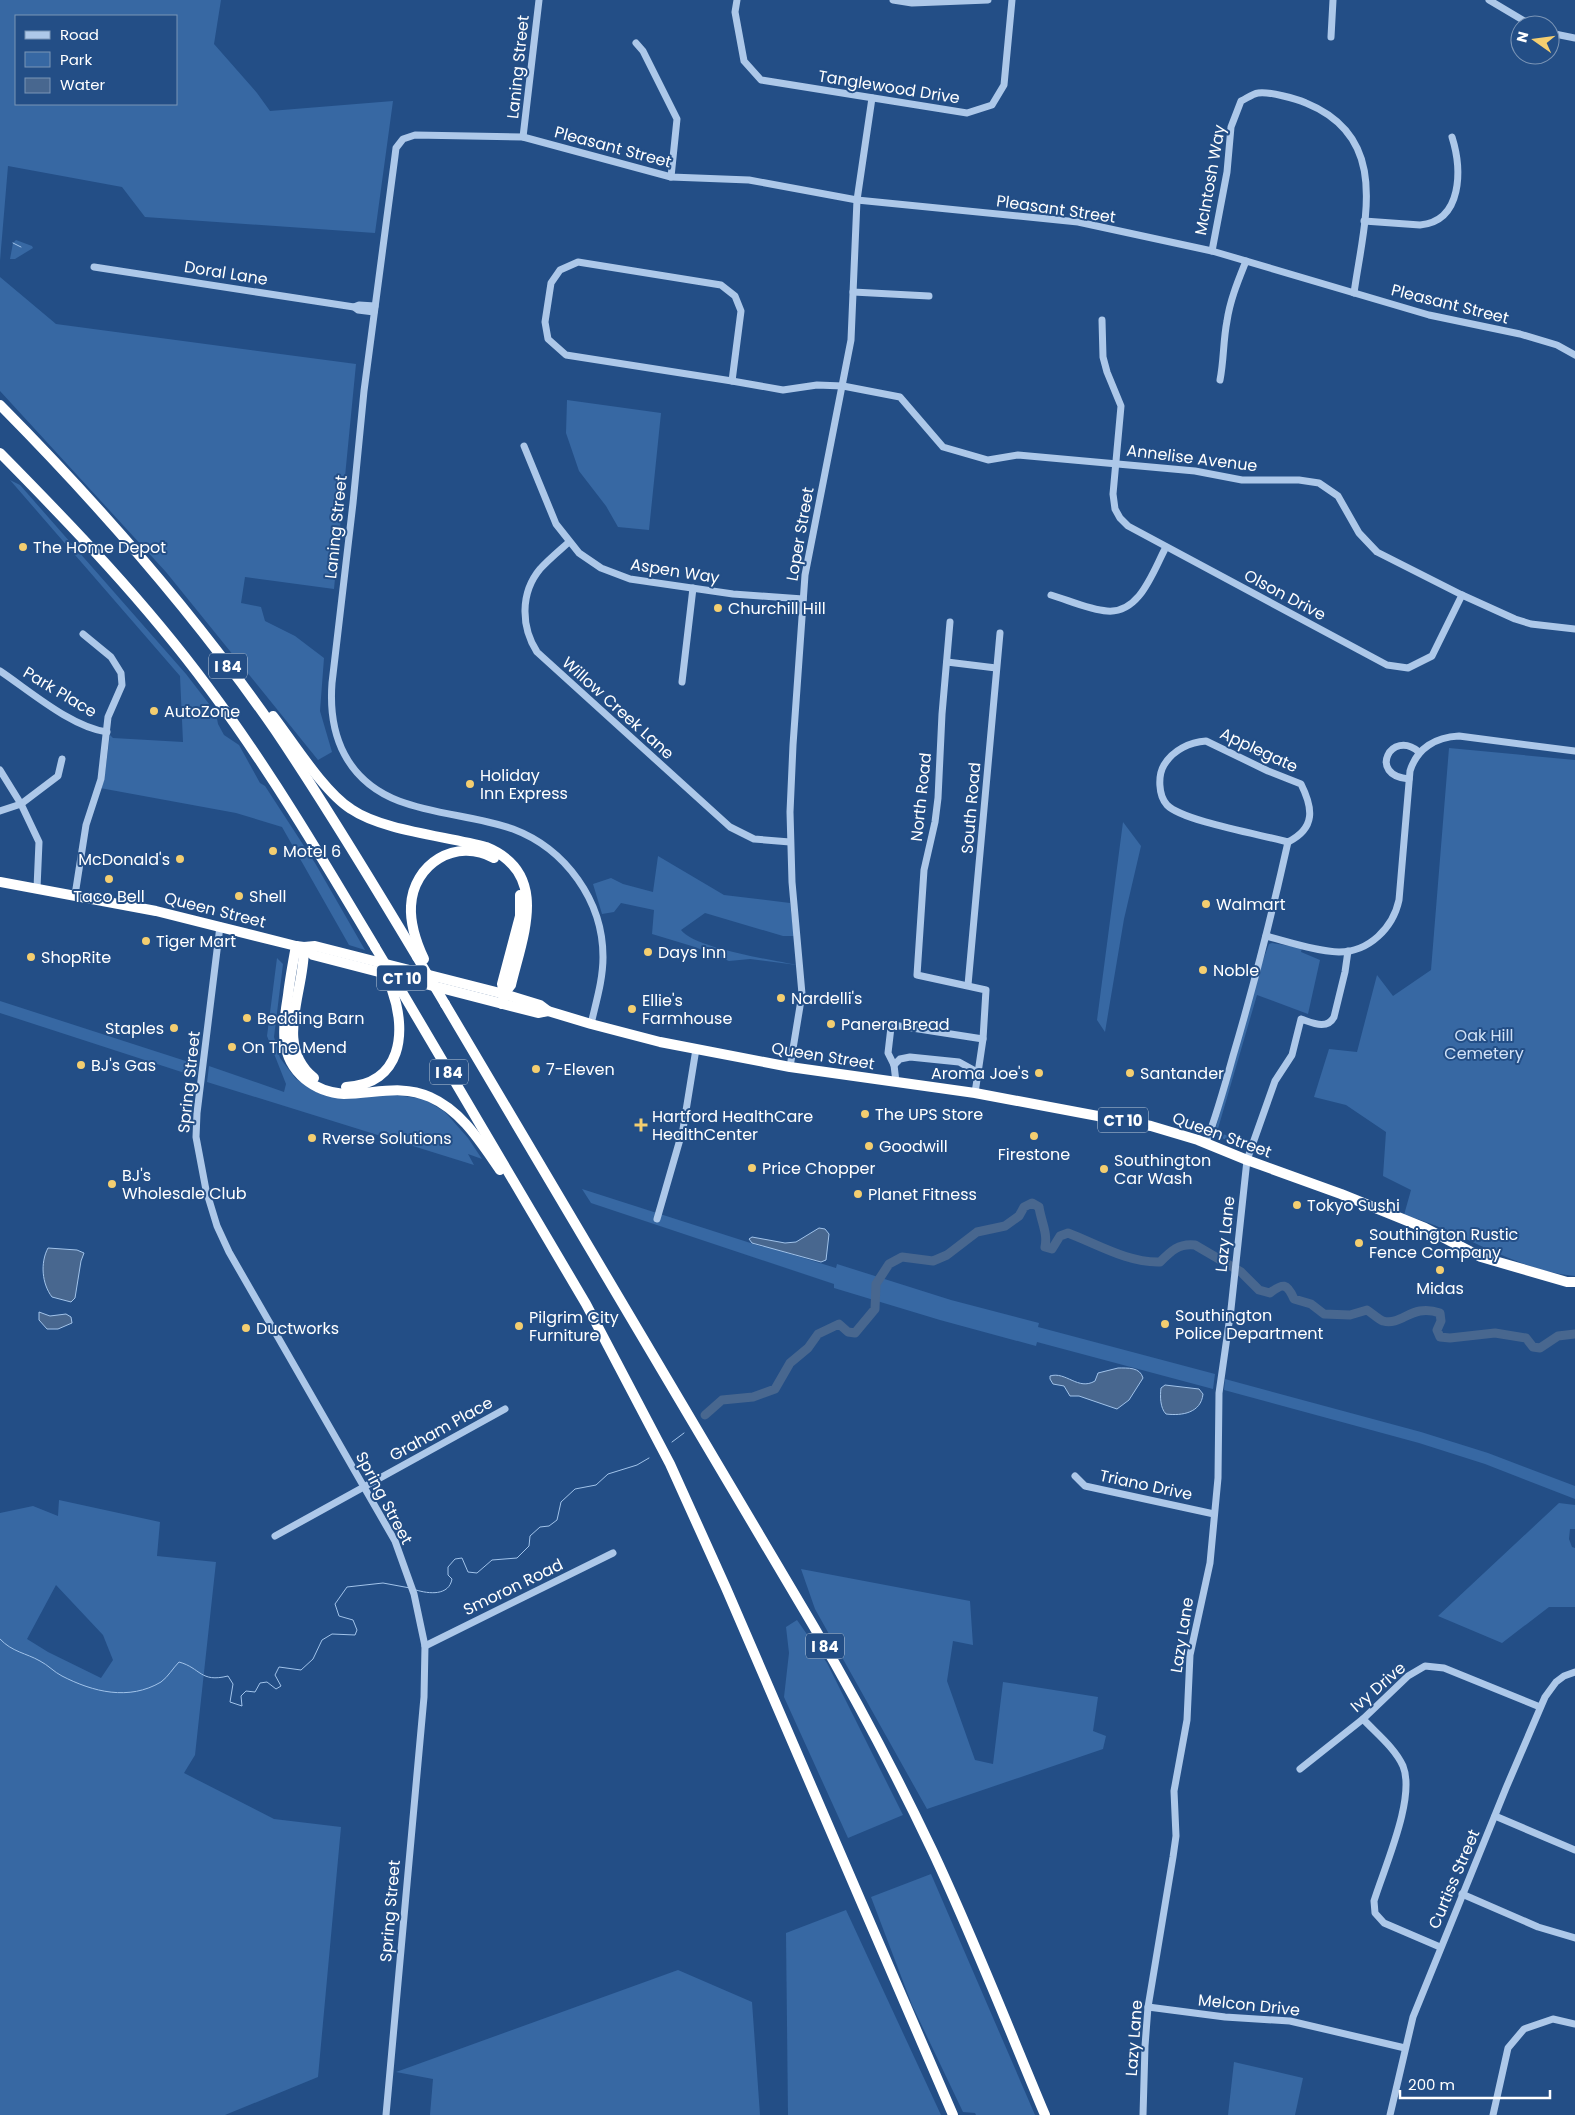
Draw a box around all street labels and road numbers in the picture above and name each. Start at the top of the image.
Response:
street label: Laning Street [501,14,535,120]
street label: Tanglewood Drive [816,64,962,110]
street label: Pleasant Street [552,120,674,174]
street label: McIntosh Way [1189,123,1231,237]
street label: Pleasant Street [995,189,1117,229]
street label: Doral Lane [183,255,270,291]
street label: Pleasant Street [1389,278,1511,330]
street label: Annelise Avenue [1125,439,1259,477]
street label: Laning Street [319,474,353,580]
street label: Loper Street [780,485,820,583]
street label: Aspen Way [629,553,721,589]
street label: Olson Drive [1240,564,1330,626]
street label: Willow Creek Lane [557,651,679,765]
road number: I 84 [209,654,247,678]
street label: Park Place [19,661,101,723]
street label: Applegate [1216,722,1302,778]
street label: North Road [905,751,937,843]
street label: South Road [956,761,986,855]
street label: Queen Street [162,886,268,934]
road number: CT 10 [377,966,427,990]
street label: Spring Street [172,1030,206,1134]
street label: Queen Street [770,1037,876,1076]
road number: I 84 [430,1060,468,1084]
street label: Queen Street [1169,1106,1275,1164]
road number: CT 10 [1098,1108,1148,1132]
street label: Lazy Lane [1210,1195,1240,1273]
street label: Graham Place [385,1391,497,1467]
street label: Spring Street [350,1447,418,1549]
street label: Triano Drive [1098,1464,1195,1506]
street label: Smoron Road [459,1553,567,1621]
street label: Lazy Lane [1165,1596,1199,1674]
road number: I 84 [806,1634,844,1658]
street label: Ivy Drive [1345,1657,1411,1717]
street label: Curtiss Street [1423,1825,1485,1932]
street label: Spring Street [374,1859,406,1963]
street label: Melcon Drive [1197,1988,1301,2022]
street label: Lazy Lane [1120,1999,1148,2077]

